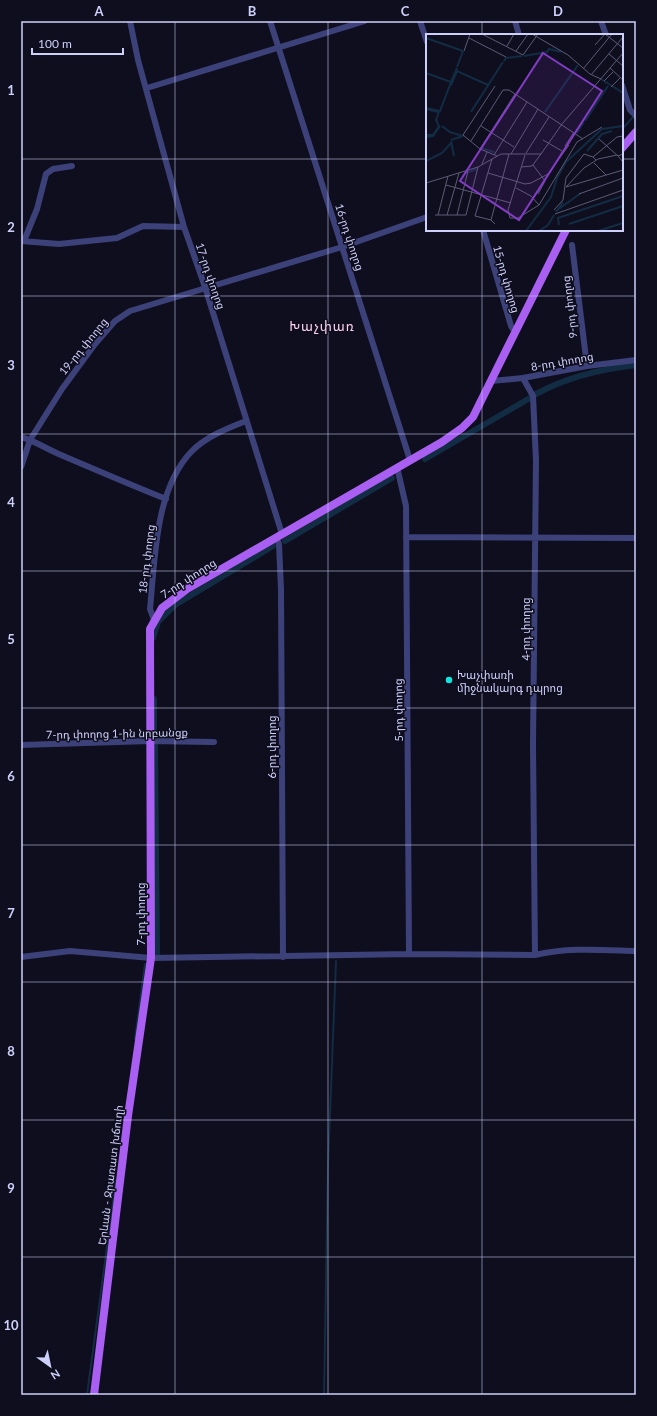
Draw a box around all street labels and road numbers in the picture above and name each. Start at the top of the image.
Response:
street label: 16-րդ փողոց [332,202,367,272]
street label: 17-րդ փողոց [193,241,228,311]
street label: 15-րդ փողոց [490,244,523,315]
street label: 9-րդ փողոց [559,275,580,339]
street label: 19-րդ փողոց [56,315,111,378]
street label: 8-րդ փողոց [530,349,594,374]
street label: 18-րդ փողոց [135,524,158,594]
street label: 7-րդ փողոց [158,555,219,601]
street label: 4-րդ փողոց [519,597,533,661]
street label: 5-րդ փողոց [391,678,406,742]
street label: 6-րդ փողոց [265,715,279,779]
street label: 7-րդ փողոց 1-ին նրբանցք [46,725,188,742]
street label: 7-րդ փողոց [134,882,148,946]
street label: Երևան - Ջրառատ խճուղի [95,1104,126,1246]

